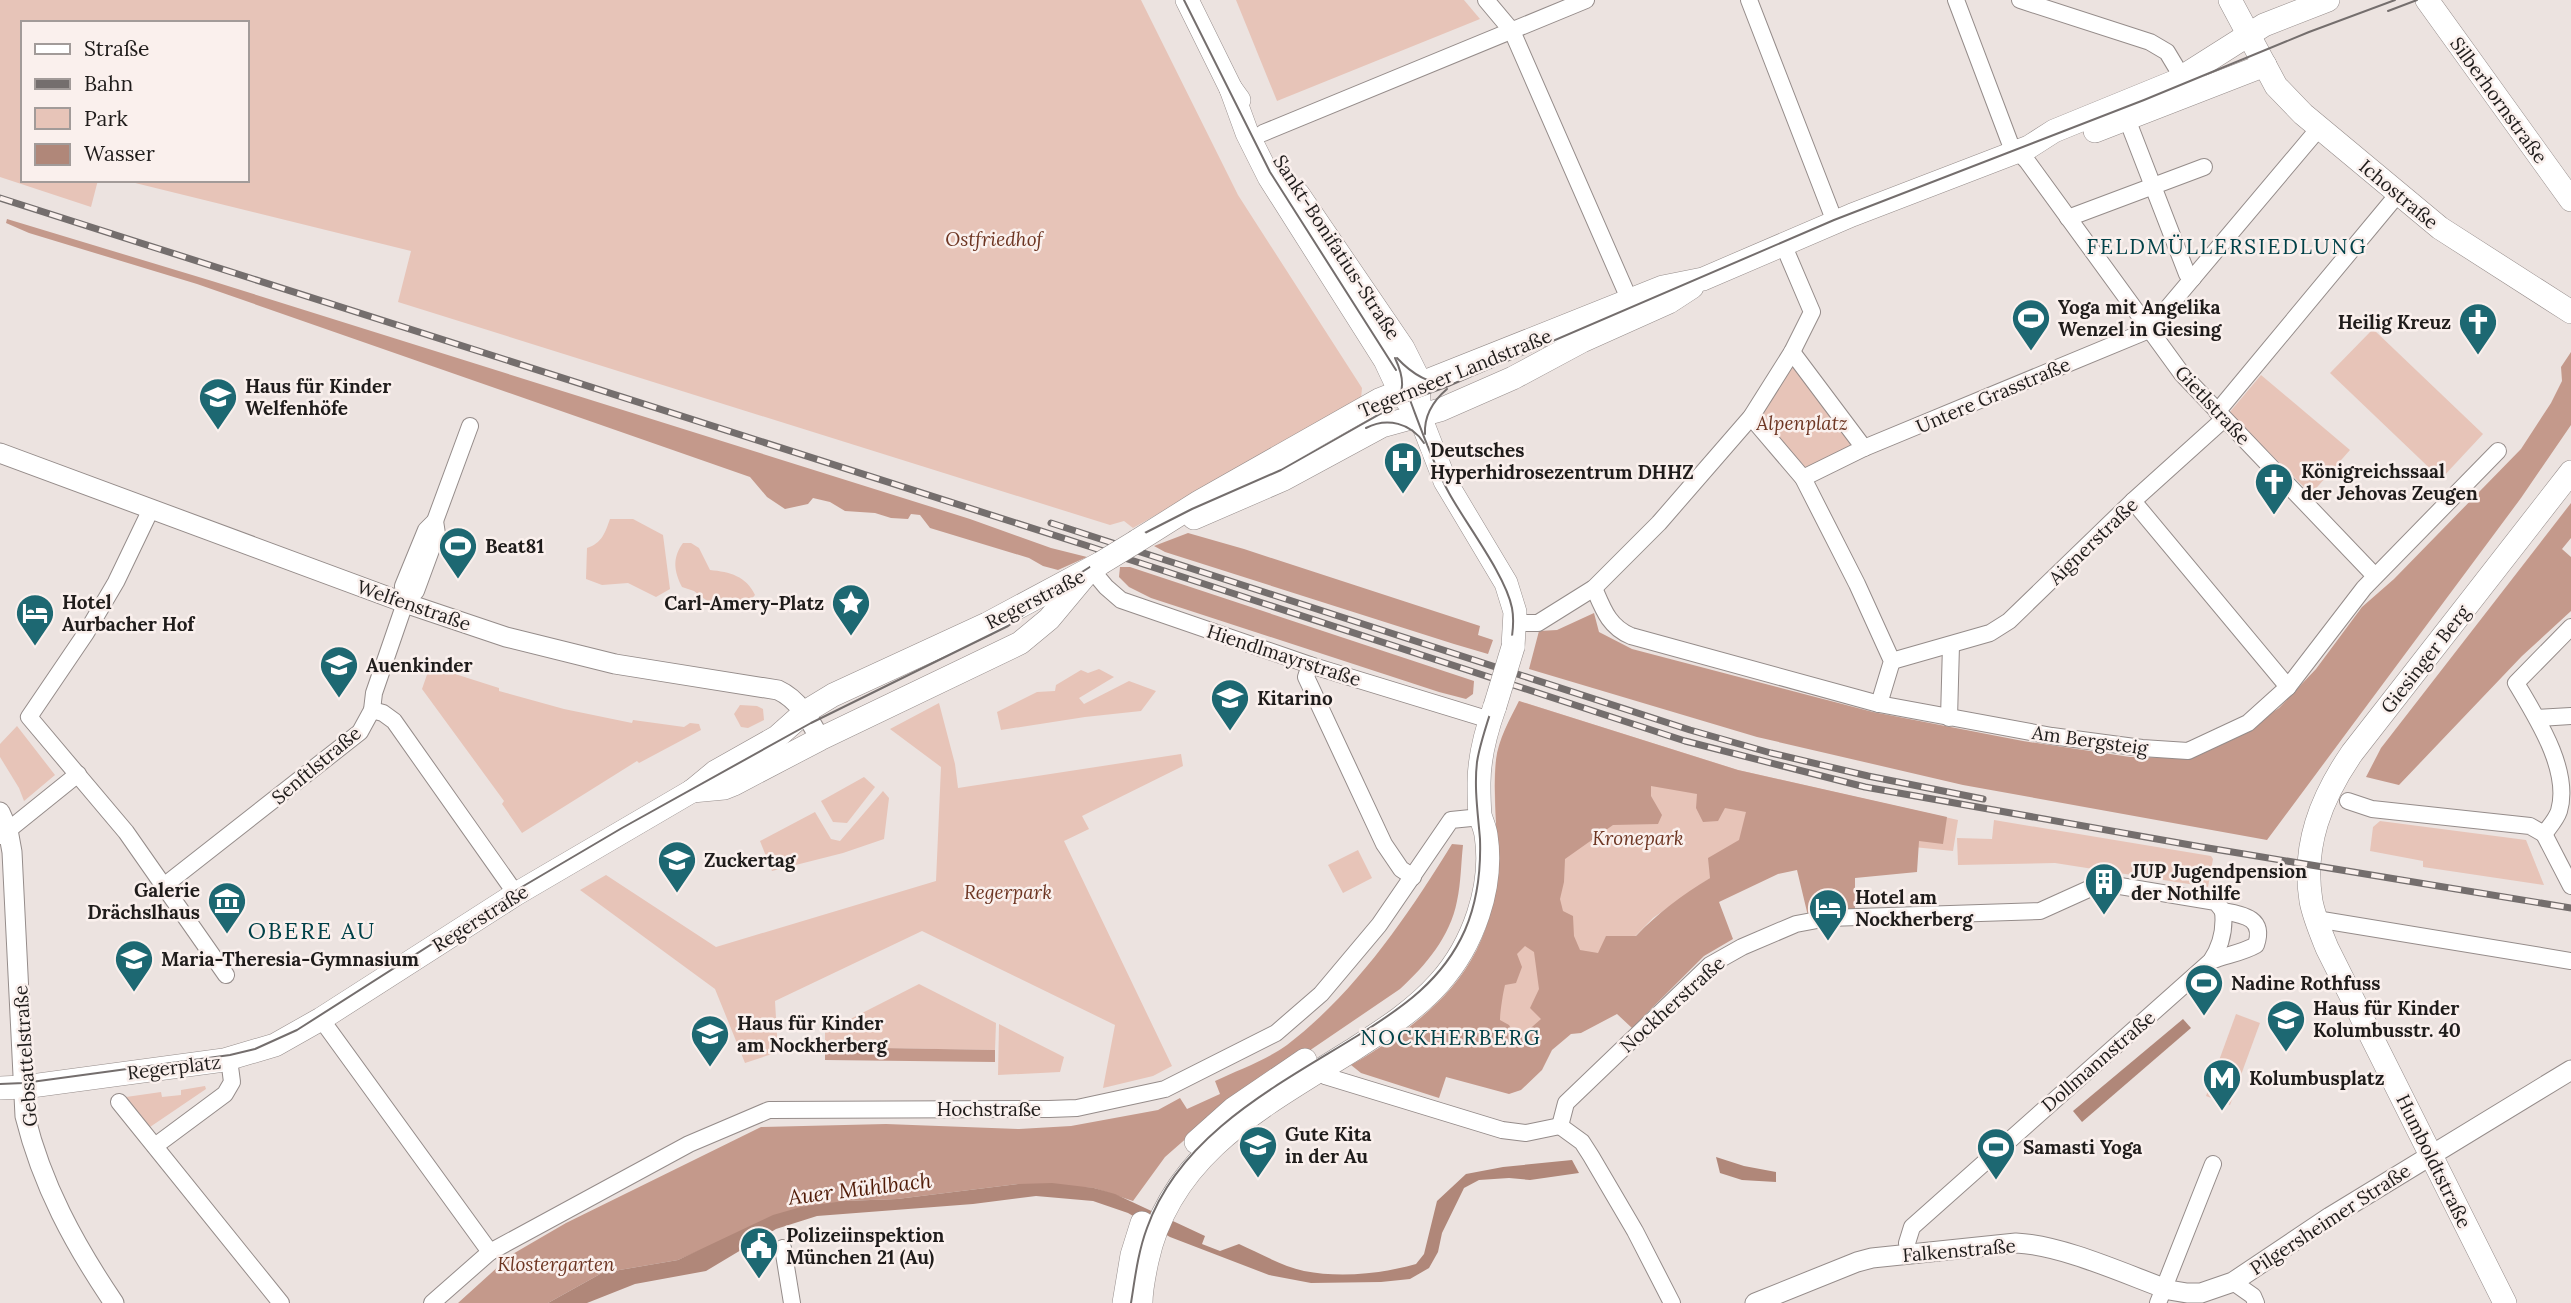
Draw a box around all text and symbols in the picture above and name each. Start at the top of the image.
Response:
legend [21,21,248,182]
street label: Silberhornstraße [2445,32,2553,168]
text: Straße [84,35,149,62]
text: Bahn [84,70,133,97]
text: Park [84,105,128,132]
text: Wasser [84,140,155,167]
street label: Sankt-Bonifatius-Straße [1268,150,1406,344]
street label: Ichostraße [2355,154,2443,234]
park label: Ostfriedhof [945,227,1045,251]
district label: FELDMÜLLERSIEDLUNG [2087,233,2367,260]
place label: Yoga mit Angelika Wenzel in Giesing [2058,295,2223,341]
sports icon: Yoga mit Angelika Wenzel in Giesing [2010,297,2052,352]
church icon: Heilig Kreuz [2457,301,2499,356]
place label: Heilig Kreuz [2338,310,2451,334]
street label: Tegernseer Landstraße [1355,323,1555,423]
street label: Untere Grasstraße [1912,352,2074,438]
street label: Gietlstraße [2170,360,2256,450]
place label: Haus für Kinder Welfenhöfe [245,374,391,420]
school or university icon: Haus für Kinder Welfenhöfe [197,376,239,431]
park label: Alpenplatz [1755,411,1848,435]
place label: Deutsches Hyperhidrosezentrum DHHZ [1430,438,1694,484]
hospital icon: Deutsches Hyperhidrosezentrum DHHZ [1382,440,1424,495]
place label: Königreichssaal der Jehovas Zeugen [2301,459,2478,505]
church icon: Königreichssaal der Jehovas Zeugen [2253,461,2295,516]
street label: Aignerstraße [2043,492,2143,590]
sports icon: Beat81 [437,525,479,580]
place label: Beat81 [485,534,544,558]
street label: Regerstraße [981,564,1089,634]
street label: Welfenstraße [354,574,474,636]
place icon: Carl-Amery-Platz [830,582,872,637]
place label: Hotel Aurbacher Hof [62,590,196,636]
place label: Carl-Amery-Platz [664,591,824,615]
hotel icon: Hotel Aurbacher Hof [14,592,56,647]
street label: Giesinger Berg [2375,600,2475,718]
street label: Hiendlmayrstraße [1204,619,1364,691]
school or university icon: Auenkinder [318,644,360,699]
place label: Auenkinder [366,653,473,677]
school or university icon: Kitarino [1209,677,1251,732]
place label: Kitarino [1257,686,1333,710]
street label: Am Bergsteig [2029,720,2150,760]
street label: Senftlstraße [267,721,365,809]
park label: Kronepark [1592,826,1684,850]
school or university icon: Zuckertag [656,839,698,894]
place label: Zuckertag [704,848,797,872]
place label: JUP Jugendpension der Nothilfe [2131,859,2307,905]
building icon: JUP Jugendpension der Nothilfe [2083,861,2125,916]
place label: Galerie Drächslhaus [87,878,200,924]
street label: Regerstraße [428,879,532,957]
museum icon: Galerie Drächslhaus [206,880,248,935]
park label: Regerpark [964,880,1052,904]
place label: Hotel am Nockherberg [1855,885,1974,931]
hotel icon: Hotel am Nockherberg [1807,887,1849,942]
district label: OBERE AU [248,916,376,945]
school or university icon: Maria-Theresia-Gymnasium [113,938,155,993]
place label: Maria-Theresia-Gymnasium [161,947,420,971]
street label: Nockherstraße [1615,951,1729,1057]
sports icon: Nadine Rothfuss [2183,962,2225,1017]
place label: Nadine Rothfuss [2231,971,2380,995]
street label: Gebsattelstraße [8,984,42,1128]
place label: Haus für Kinder Kolumbusstr. 40 [2313,996,2461,1042]
school or university icon: Haus für Kinder Kolumbusstr. 40 [2265,998,2307,1053]
street label: Dollmannstraße [2036,1005,2160,1117]
place label: Haus für Kinder am Nockherberg [737,1011,889,1057]
school or university icon: Haus für Kinder am Nockherberg [689,1013,731,1068]
district label: NOCKHERBERG [1360,1024,1542,1051]
street label: Regerplatz [126,1049,222,1085]
metro station icon: Kolumbusplatz [2201,1057,2243,1112]
place label: Kolumbusplatz [2249,1066,2385,1090]
street label: Humboldtstraße [2391,1090,2477,1232]
street label: Hochstraße [937,1097,1041,1121]
place label: Gute Kita in der Au [1285,1122,1372,1168]
school or university icon: Gute Kita in der Au [1237,1124,1279,1179]
sports icon: Samasti Yoga [1975,1126,2017,1181]
place label: Samasti Yoga [2023,1135,2142,1159]
street label: Pilgersheimer Straße [2245,1158,2415,1280]
water label: Auer Mühlbach [786,1166,933,1211]
place label: Polizeiinspektion München 21 (Au) [786,1223,944,1270]
public building icon: Polizeiinspektion München 21 (Au) [738,1225,780,1280]
street label: Falkenstraße [1901,1233,2017,1267]
park label: Klostergarten [497,1252,615,1276]

